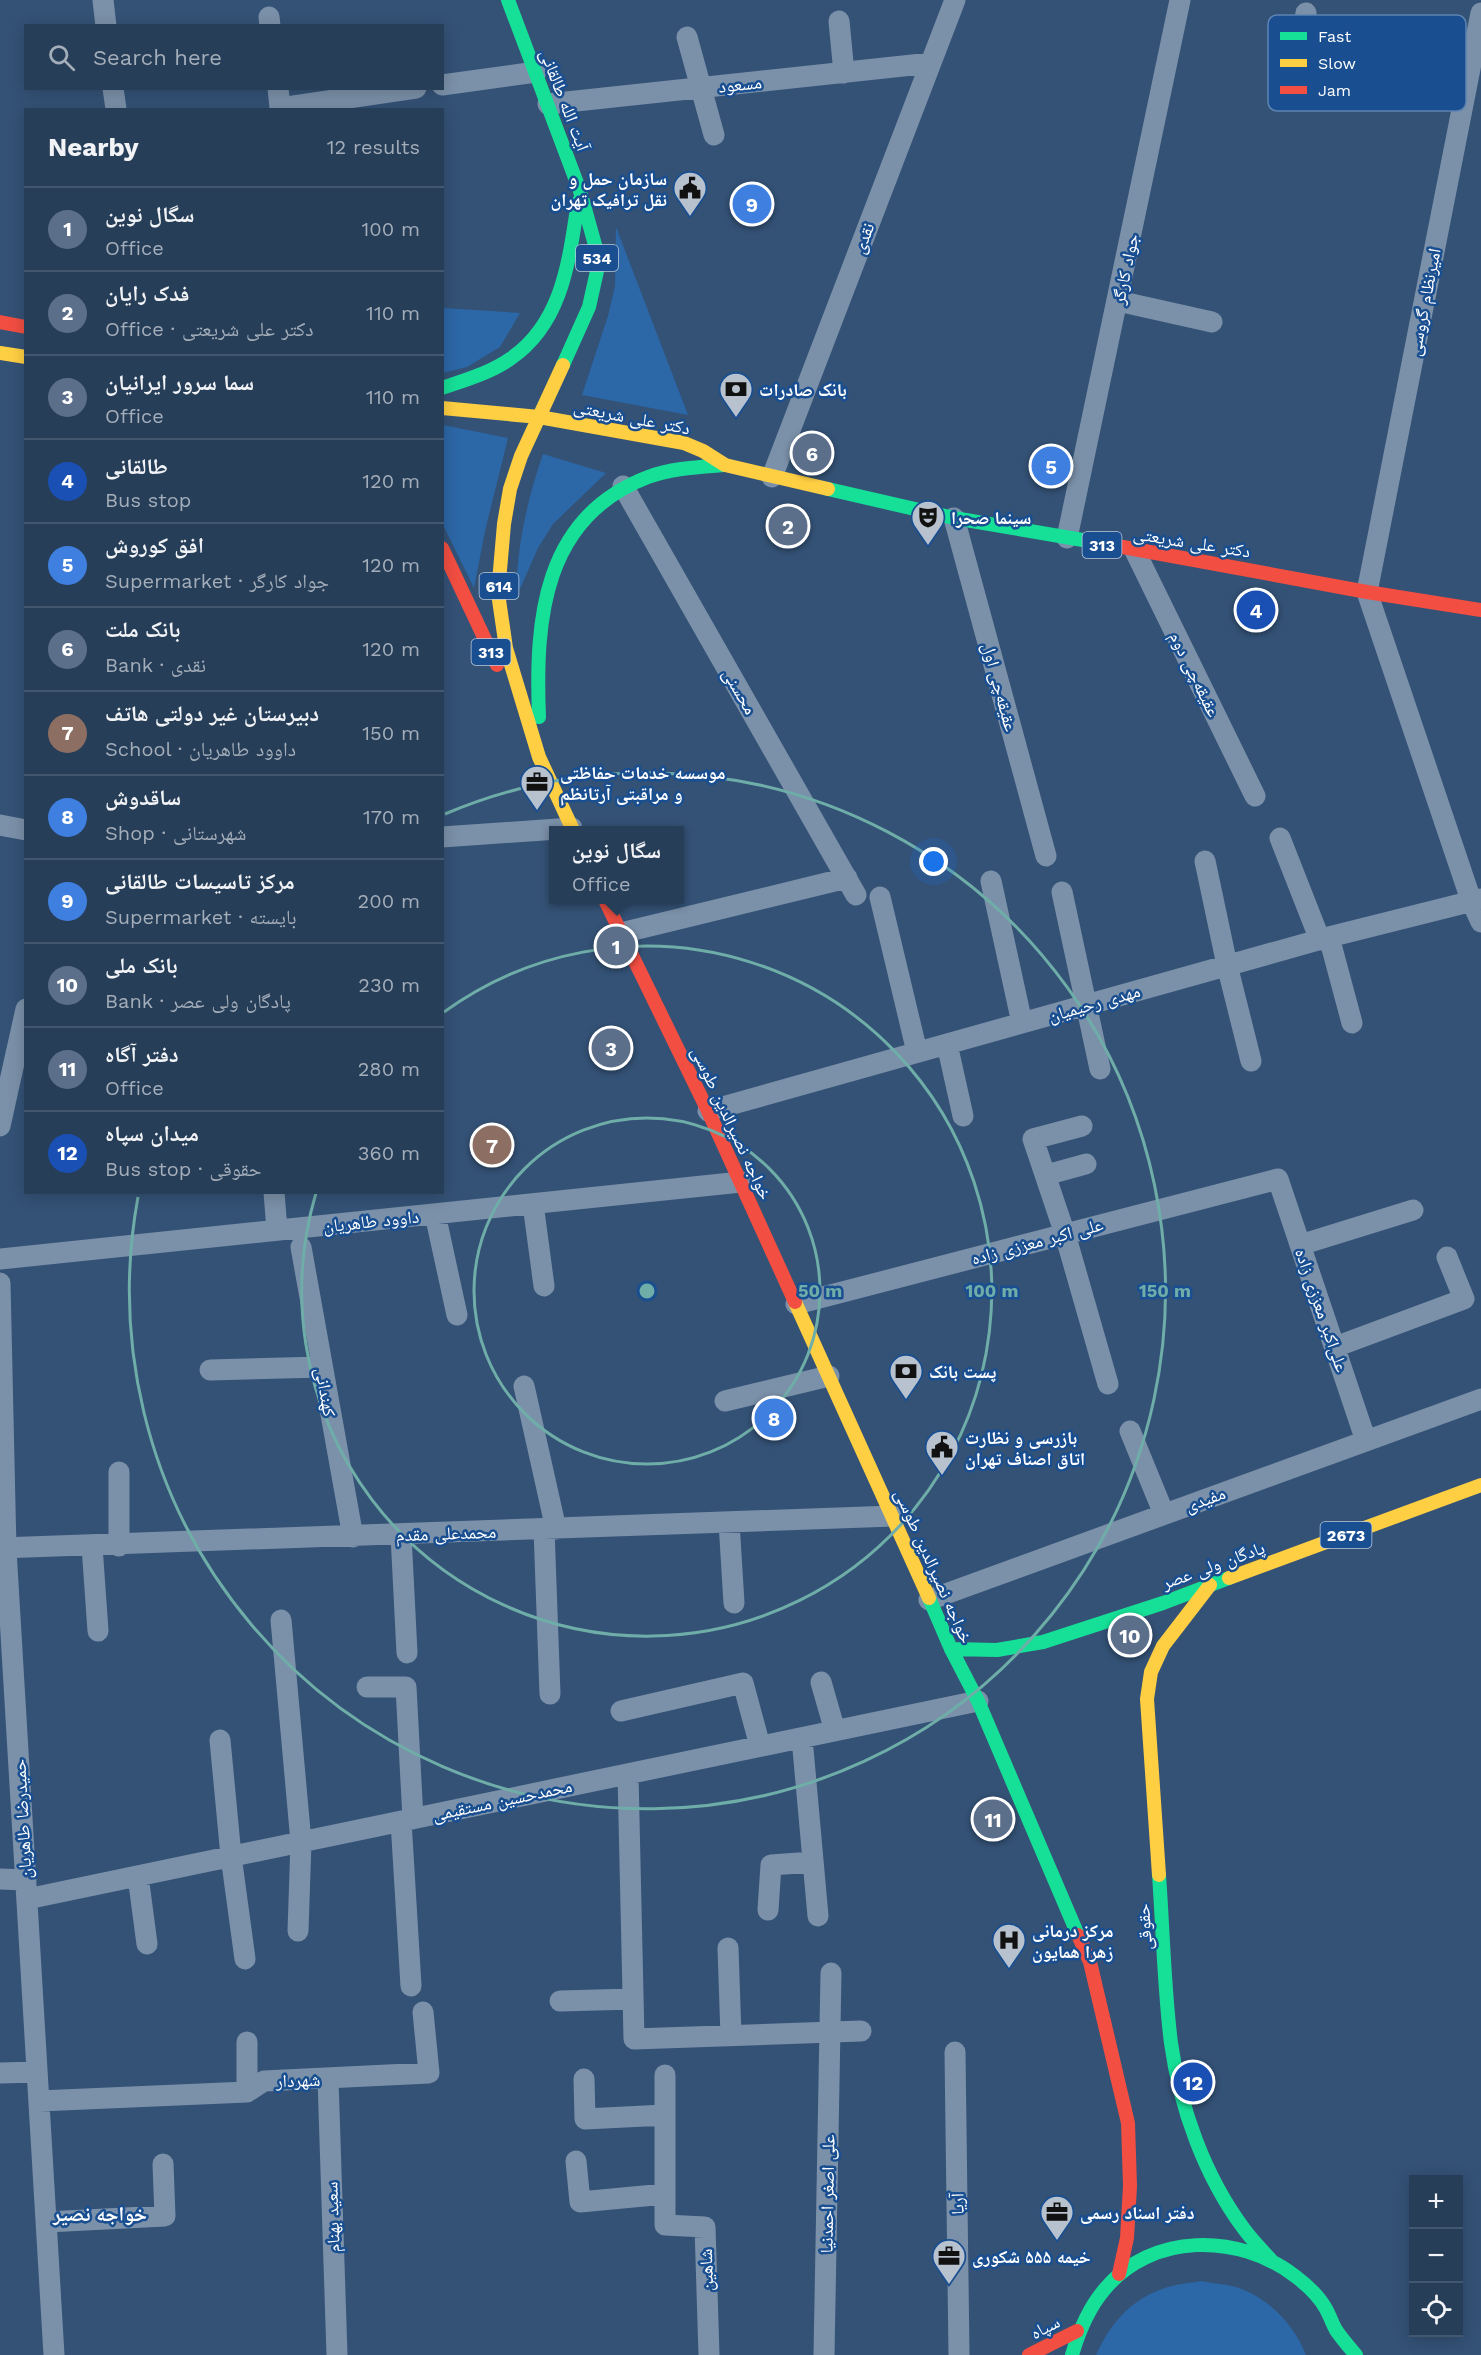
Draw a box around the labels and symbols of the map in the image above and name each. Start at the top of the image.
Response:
legend [1268,15,1466,111]
text: Fast [1318,27,1351,46]
street label: آیت الله طالقانی [535,46,594,155]
text: Slow [1318,54,1356,73]
street label: مسعود [717,71,763,97]
text: Jam [1318,81,1351,100]
place label: سازمان حمل و نقل ترافیک تهران [550,168,667,211]
public building icon: سازمان حمل و نقل ترافیک تهران [672,170,708,217]
pin: 9 [732,182,771,226]
street label: نقدی [848,219,879,257]
street label: جواد کارگر [1107,232,1143,307]
road number: 534 [576,245,618,271]
street label: امیرنظام گروسی [1403,246,1447,358]
bank icon: بانک صادرات [718,371,754,418]
place label: بانک صادرات [759,379,847,400]
street label: دکتر علی شریعتی [572,395,692,440]
pin: 6 [792,430,832,476]
pin: 5 [1032,444,1070,488]
theatre icon: سینما صحرا [910,499,946,546]
pin: 2 [768,504,808,548]
place label: سینما صحرا [951,507,1031,528]
street label: دکتر علی شریعتی [1132,522,1252,563]
road number: 313 [1082,532,1122,558]
road number: 614 [480,573,518,599]
pin: 4 [1236,588,1276,632]
street label: عقیقه‌چی دوم [1164,628,1225,721]
road number: 313 [472,639,510,665]
street label: عقیقه‌چی اول [977,640,1022,734]
street label: محسنی [718,664,762,718]
place label: موسسه خدمات حفاظتی و مراقبتی آرتانظم [560,762,725,806]
office icon: موسسه خدمات حفاظتی و مراقبتی آرتانظم [519,764,555,811]
your location [919,847,948,876]
pin: 1 [596,924,636,968]
street label: مهدی رحیمیان [1046,980,1143,1027]
pin: 3 [592,1026,630,1070]
street label: خواجه نصیرالدین طوسی [686,1043,777,1203]
pin: 7 [472,1122,512,1168]
street label: داوود طاهریان [322,1206,420,1237]
street label: علی اکبر معززی زاده [969,1213,1105,1270]
street label: علی‌اکبر معززی زاده [1290,1245,1353,1375]
text: 50 m [798,1280,842,1301]
text: 100 m [965,1280,1019,1301]
text: 150 m [1139,1280,1191,1301]
centre of rings [637,1281,657,1301]
bank icon: پست بانک [888,1353,924,1400]
place label: پست بانک [929,1361,996,1383]
street label: کهندانی [310,1366,341,1419]
pin: 8 [754,1396,794,1440]
place label: بازرسی و نظارت اتاق اصناف تهران [965,1427,1085,1470]
public building icon: بازرسی و نظارت اتاق اصناف تهران [924,1429,960,1476]
street label: مفیدی [1182,1482,1228,1517]
street label: خواجه نصیرالدین طوسی [890,1486,977,1647]
street label: محمدعلی مقدم [395,1521,497,1547]
road number: 2673 [1320,1522,1372,1548]
street label: پادگان ولی عصر [1158,1537,1268,1595]
pin: 10 [1110,1612,1150,1658]
street label: حمیدرضا طاهریان [8,1759,37,1879]
street label: محمدحسین مستقیمی [430,1775,574,1826]
pin: 11 [974,1796,1012,1842]
street label: حقوقی [1132,1903,1157,1951]
place label: مرکز درمانی زهرا همایون [1032,1920,1114,1963]
hospital icon: مرکز درمانی زهرا همایون [991,1922,1027,1969]
pin: 12 [1174,2060,1212,2104]
street label: شهردار [274,2069,321,2091]
street label: علی اصغر احمدنیا [815,2134,840,2254]
street label: سعید بهنام [320,2181,346,2253]
street label: آریا [946,2192,968,2215]
office icon: دفتر اسناد رسمی [1039,2194,1075,2241]
district label: خواجه نصیر [52,2202,147,2226]
place label: دفتر اسناد رسمی [1080,2202,1195,2224]
office icon: خیمه ۵۵۵ شکوری [931,2238,967,2285]
place label: خیمه ۵۵۵ شکوری [972,2246,1091,2268]
street label: شاهین [695,2248,718,2292]
street label: سپاه [1027,2311,1064,2344]

